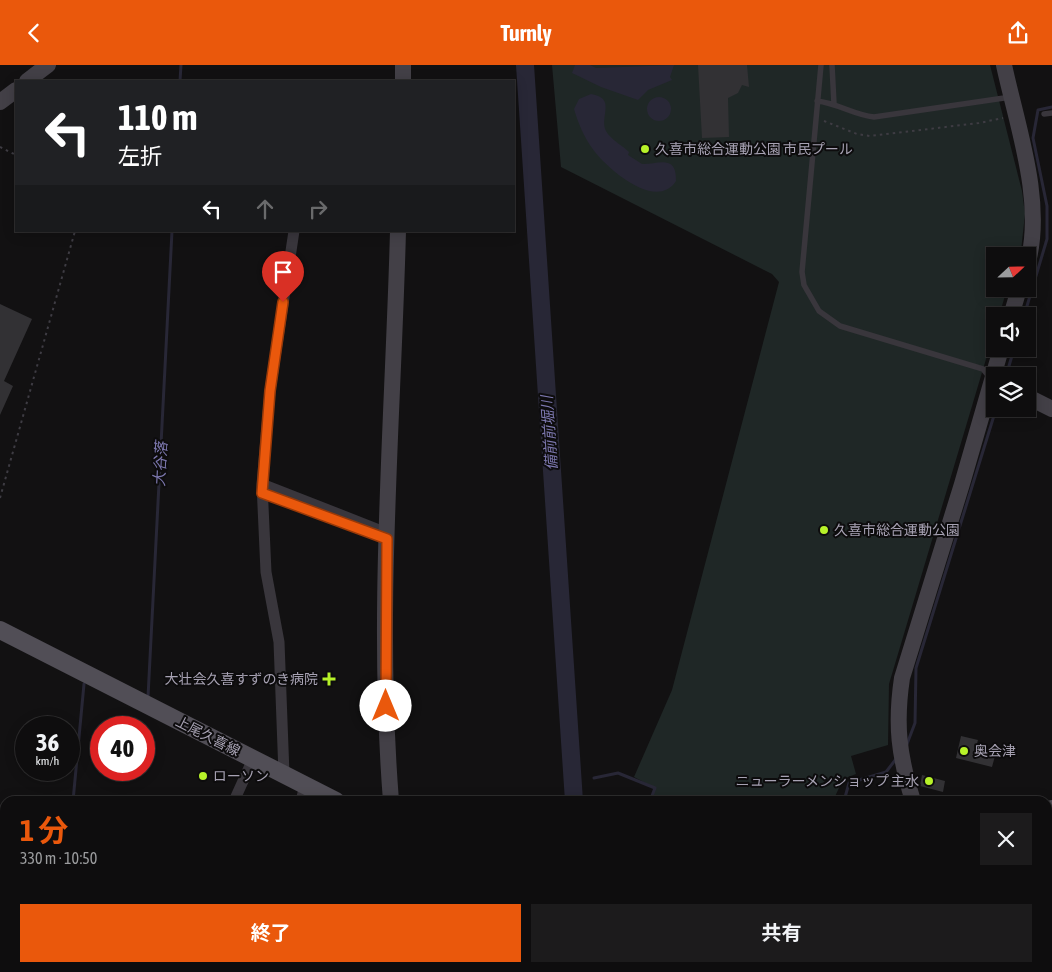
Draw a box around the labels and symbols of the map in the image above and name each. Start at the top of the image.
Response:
place label: 久喜市総合運動公園 市民プール [655,141,853,157]
marker: 久喜市総合運動公園 市民プール [639,143,651,155]
north arrow [986,247,1036,297]
pin [262,251,304,302]
water label: 備前前堀川 [538,393,560,471]
water label: 大谷落 [150,439,170,487]
place label: 久喜市総合運動公園 [834,522,960,538]
marker: 久喜市総合運動公園 [818,524,830,536]
place label: 大壮会久喜すずのき病院 [164,671,318,687]
marker: 大壮会久喜すずのき病院 [322,672,336,686]
position arrow [359,679,411,731]
street label: 上尾久喜線 [173,713,243,759]
speed limit sign: 40 [90,716,155,781]
place label: 奥会津 [974,743,1016,759]
marker: 奥会津 [958,745,970,757]
place label: ローソン [213,768,269,784]
marker: ローソン [197,770,209,782]
place label: ニューラーメンショップ 主水 [736,773,919,789]
marker: ニューラーメンショップ 主水 [923,775,935,787]

